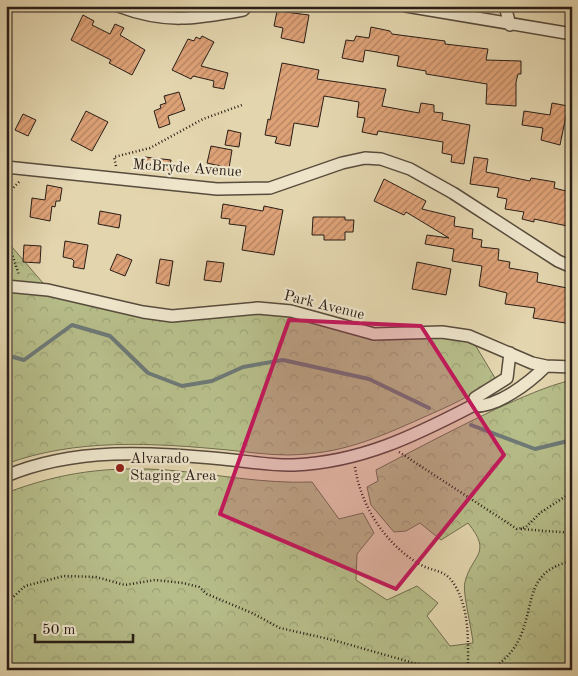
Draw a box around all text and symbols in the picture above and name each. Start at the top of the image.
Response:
street label: McBryde Avenue [132,158,242,180]
street label: Park Avenue [282,289,366,323]
place label: Alvarado Staging Area [130,452,217,484]
marker: Alvarado Staging Area [114,462,126,474]
scale bar [35,611,132,643]
text: 50 m [42,623,76,638]

